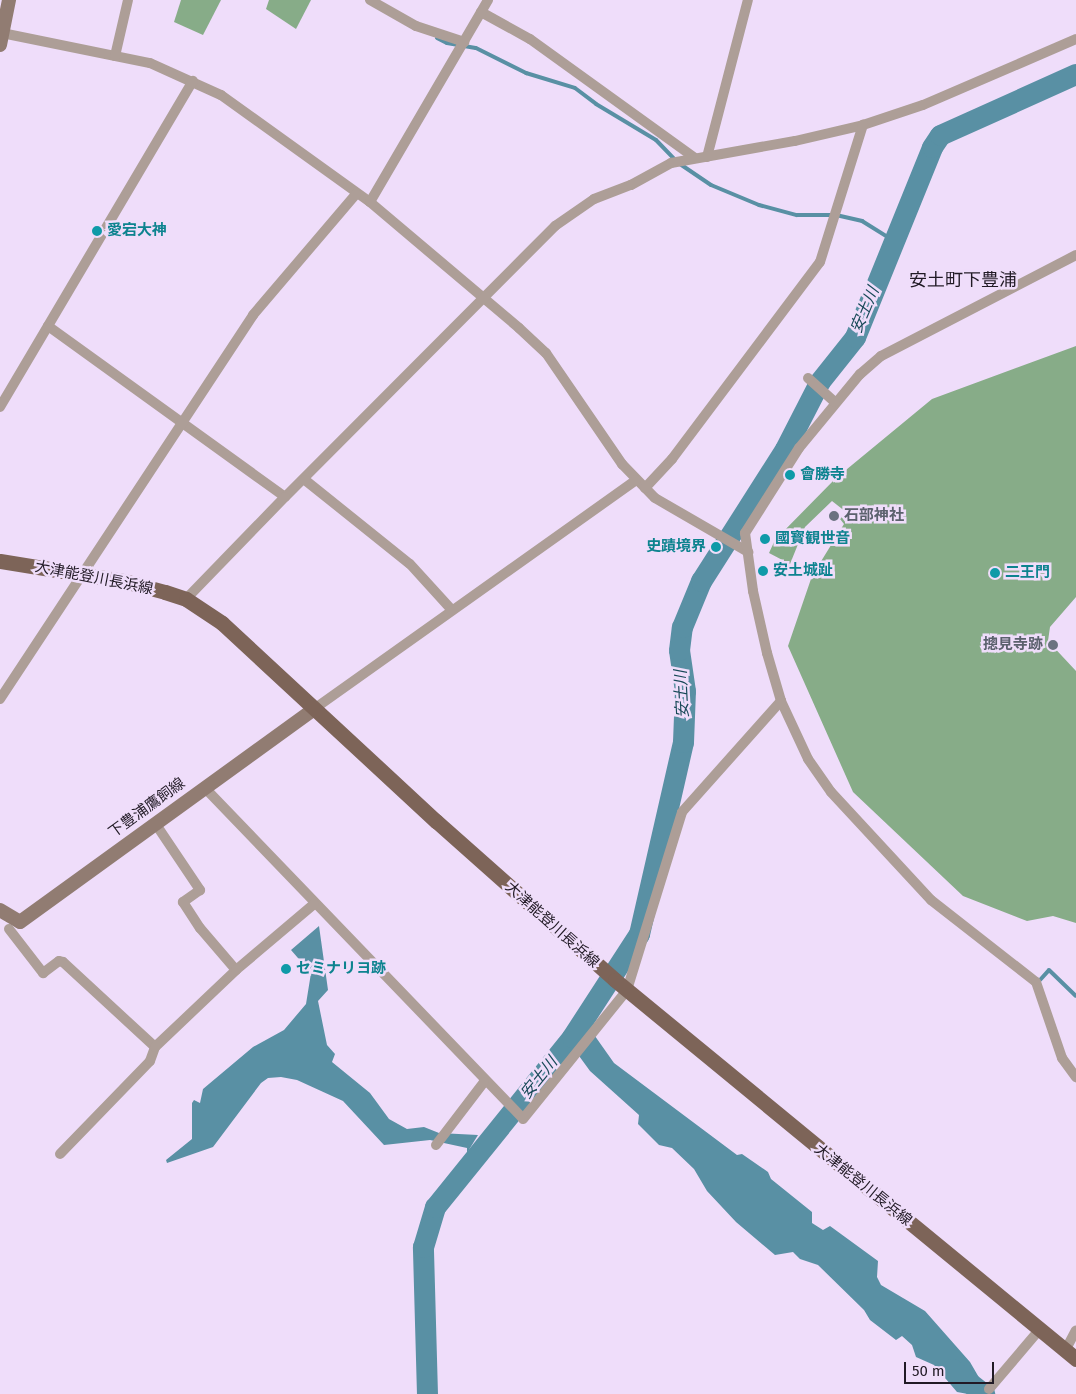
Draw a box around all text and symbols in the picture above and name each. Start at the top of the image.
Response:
place label: 愛宕大神 [107,222,167,240]
marker: 愛宕大神 [91,225,103,237]
district label: 安土町下豊浦 [909,269,1017,291]
water label: 安土川 [847,284,883,336]
place label: 會勝寺 [800,466,845,484]
marker: 會勝寺 [784,469,796,481]
place label: 石部神社 [844,507,904,525]
marker: 石部神社 [828,510,840,522]
place label: 國寳観世音 [775,530,850,548]
marker: 國寳観世音 [759,533,771,545]
place label: 史蹟境界 [646,538,706,556]
marker: 史蹟境界 [710,541,722,553]
street label: 大津能登川長浜線 [33,558,155,598]
place label: 安土城趾 [773,562,833,580]
place label: 二王門 [1005,564,1050,582]
marker: 安土城趾 [757,565,769,577]
marker: 二王門 [989,567,1001,579]
place label: 摠見寺跡 [983,636,1043,654]
marker: 摠見寺跡 [1047,639,1059,651]
water label: 安土川 [671,670,693,718]
street label: 下豊浦鷹飼線 [105,774,189,842]
street label: 大津能登川長浜線 [501,878,603,972]
place label: セミナリヨ跡 [296,960,386,978]
marker: セミナリヨ跡 [280,963,292,975]
water label: 安土川 [516,1053,562,1103]
street label: 大津能登川長浜線 [811,1140,915,1230]
scale bar [906,1352,996,1384]
text: 50 m [912,1362,945,1380]

